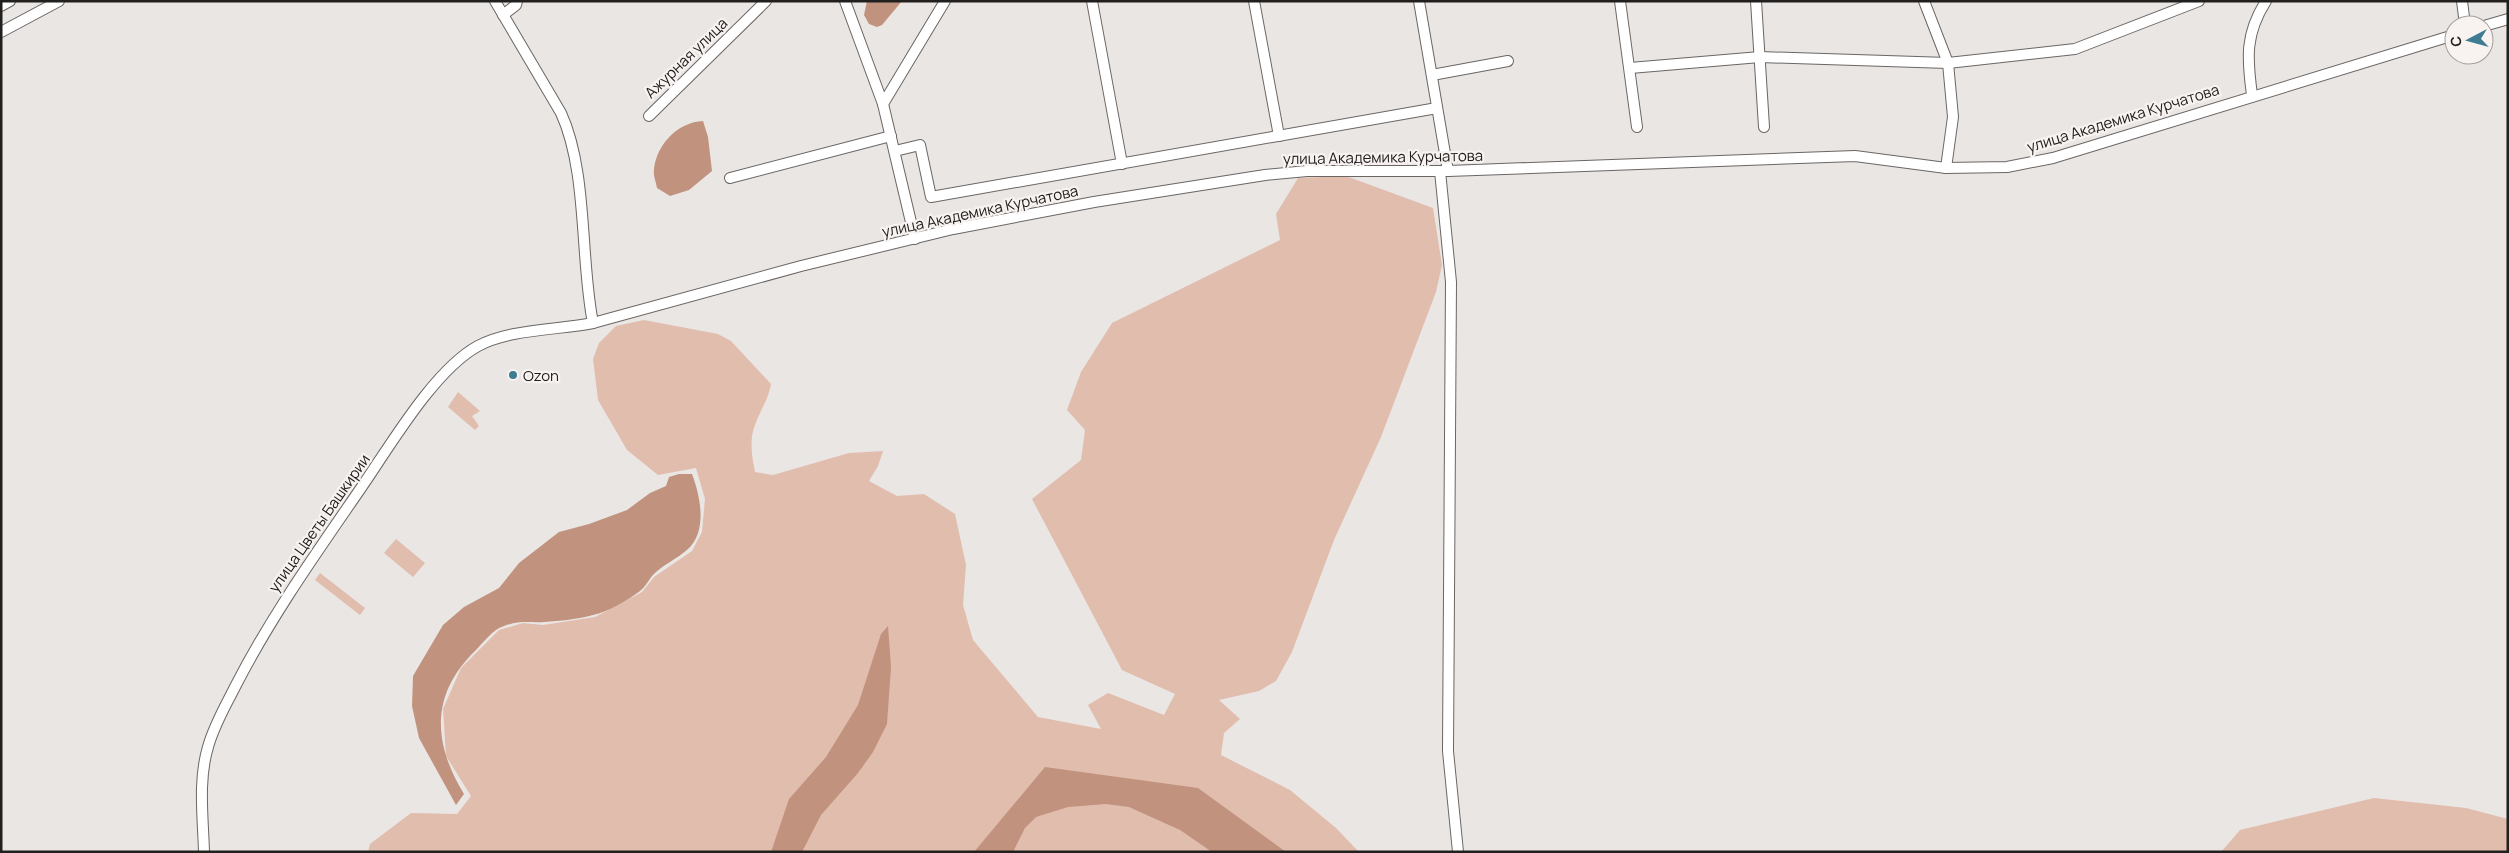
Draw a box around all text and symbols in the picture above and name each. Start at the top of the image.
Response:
street label: Ажурная улица [640,13,732,103]
north arrow [2444,15,2494,65]
text: С [2446,35,2466,48]
street label: улица Академика Курчатова [2024,79,2222,157]
street label: улица Академика Курчатова [1283,145,1483,169]
street label: улица Академика Курчатова [880,180,1080,242]
place label: Ozon [523,365,559,386]
marker: Ozon [507,369,519,381]
street label: улица Цветы Башкирии [263,450,375,596]

